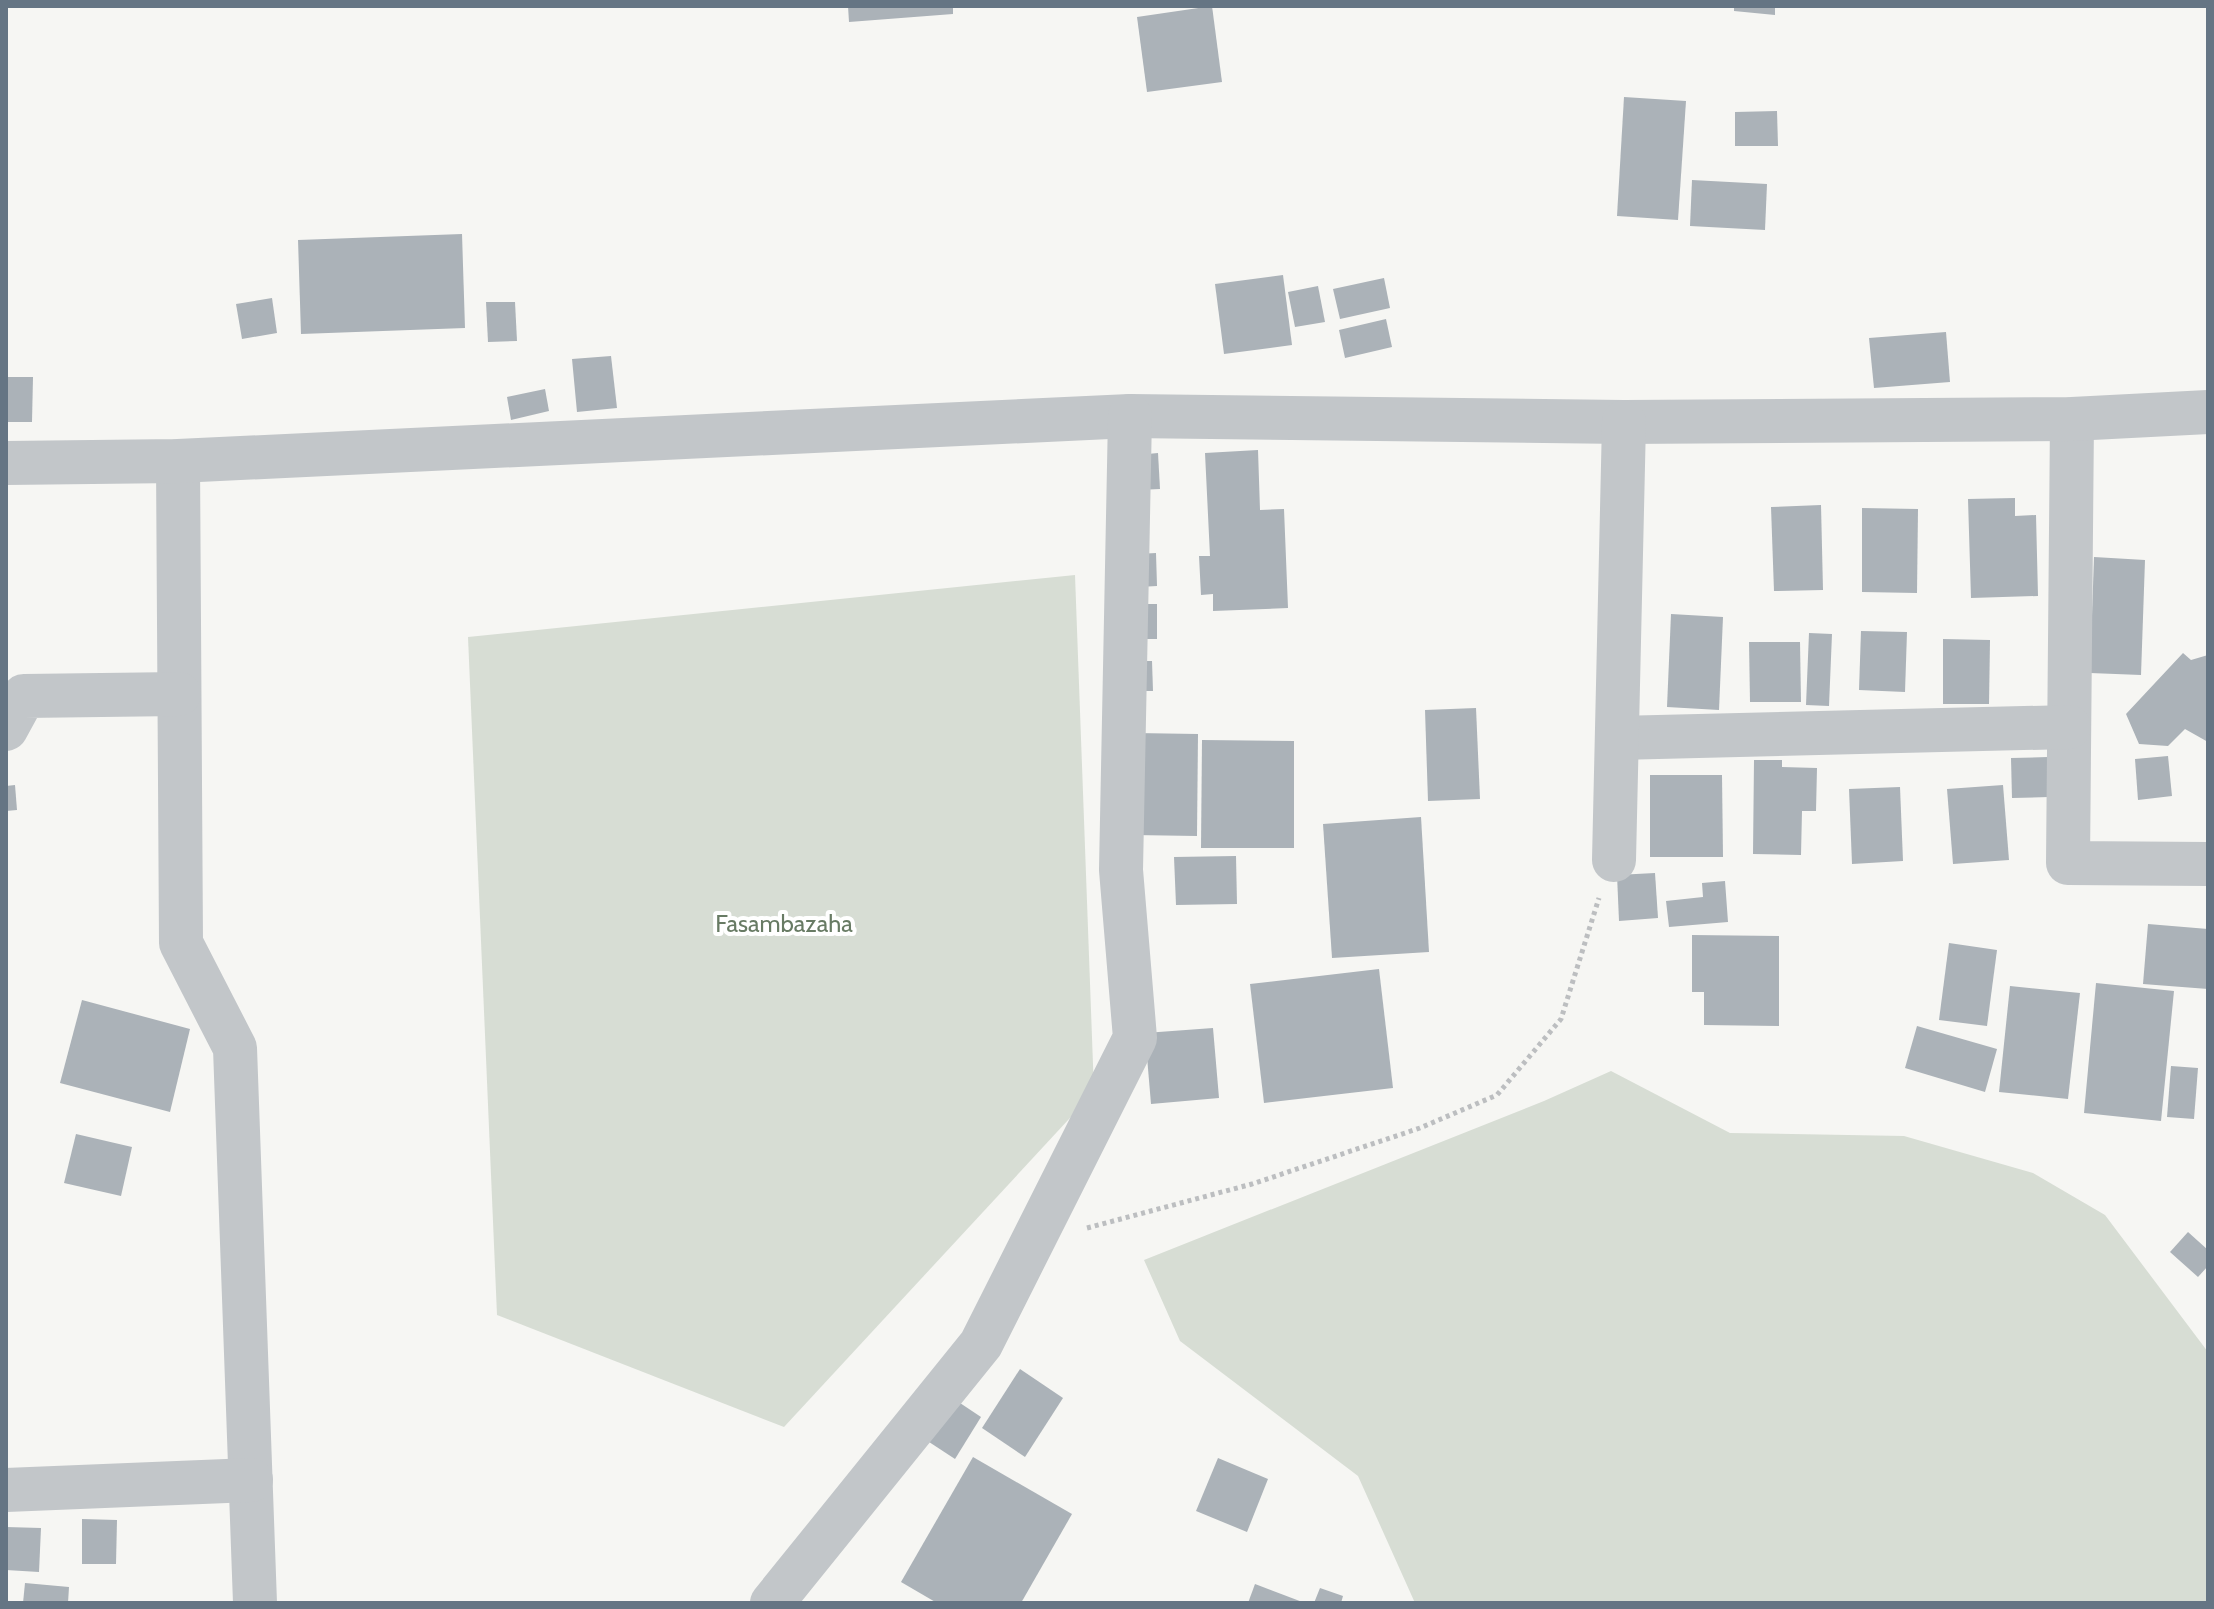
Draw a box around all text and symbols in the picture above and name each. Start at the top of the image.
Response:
park label: Fasambazaha [715,909,853,938]

